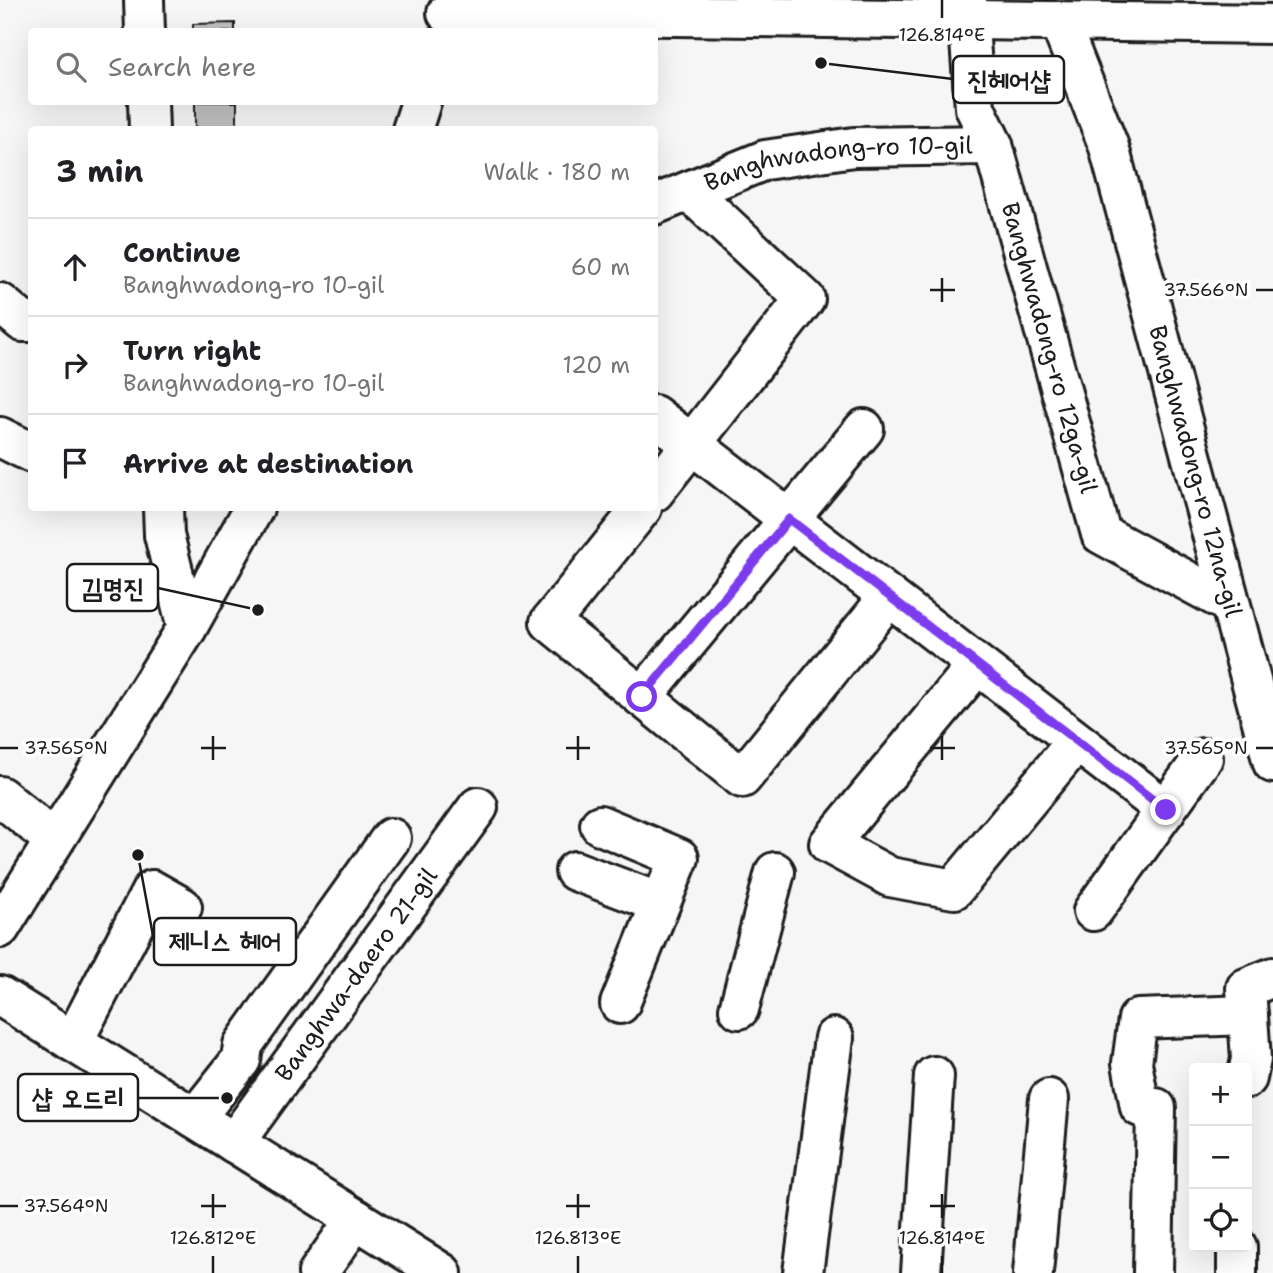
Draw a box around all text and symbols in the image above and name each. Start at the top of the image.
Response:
text: 126.814°E [899,23,985,47]
search box [28,28,658,105]
icon: search [52,48,90,86]
text: Search here [108,49,257,84]
callout: 진헤어샵 [953,56,1064,103]
text: 진헤어샵 [967,62,1051,97]
street label: Banghwadong-ro 10-gil [700,129,974,199]
text: 3 min [56,151,143,192]
text: Walk · 180 m [484,157,630,187]
street label: Banghwadong-ro 12ga-gil [994,199,1105,498]
text: Continue [123,235,241,270]
icon: ahead [56,248,94,286]
text: 60 m [571,252,630,282]
text: Banghwadong-ro 10-gil [123,270,384,300]
text: 37.566°N [1163,278,1249,302]
street label: Banghwadong-ro 12na-gil [1141,322,1250,621]
text: Turn right [123,333,261,368]
icon: right [56,346,94,384]
text: 120 m [562,350,630,380]
text: Banghwadong-ro 10-gil [123,368,384,398]
icon: arrive [56,444,94,482]
text: Arrive at destination [123,446,413,481]
callout: 김명진 [67,564,158,611]
text: 김명진 [82,570,144,605]
route start [626,681,657,712]
text: 37.565°N [24,736,108,760]
text: 37.565°N [1164,736,1248,760]
route end [1150,794,1181,825]
street label: Banghwa-daero 21-gil [268,861,445,1088]
callout: 제니스 헤어 [154,918,296,965]
text: 제니스 헤어 [168,923,282,958]
map controls [1189,1063,1252,1252]
button: + [1189,1063,1252,1126]
callout: 샵 오드리 [18,1074,138,1121]
text: 샵 오드리 [32,1080,124,1115]
button: − [1189,1126,1252,1189]
button: locate [1189,1189,1252,1252]
text: 37.564°N [24,1194,109,1218]
text: 126.812°E [170,1226,256,1250]
text: 126.813°E [535,1226,621,1250]
text: 126.814°E [899,1226,985,1250]

